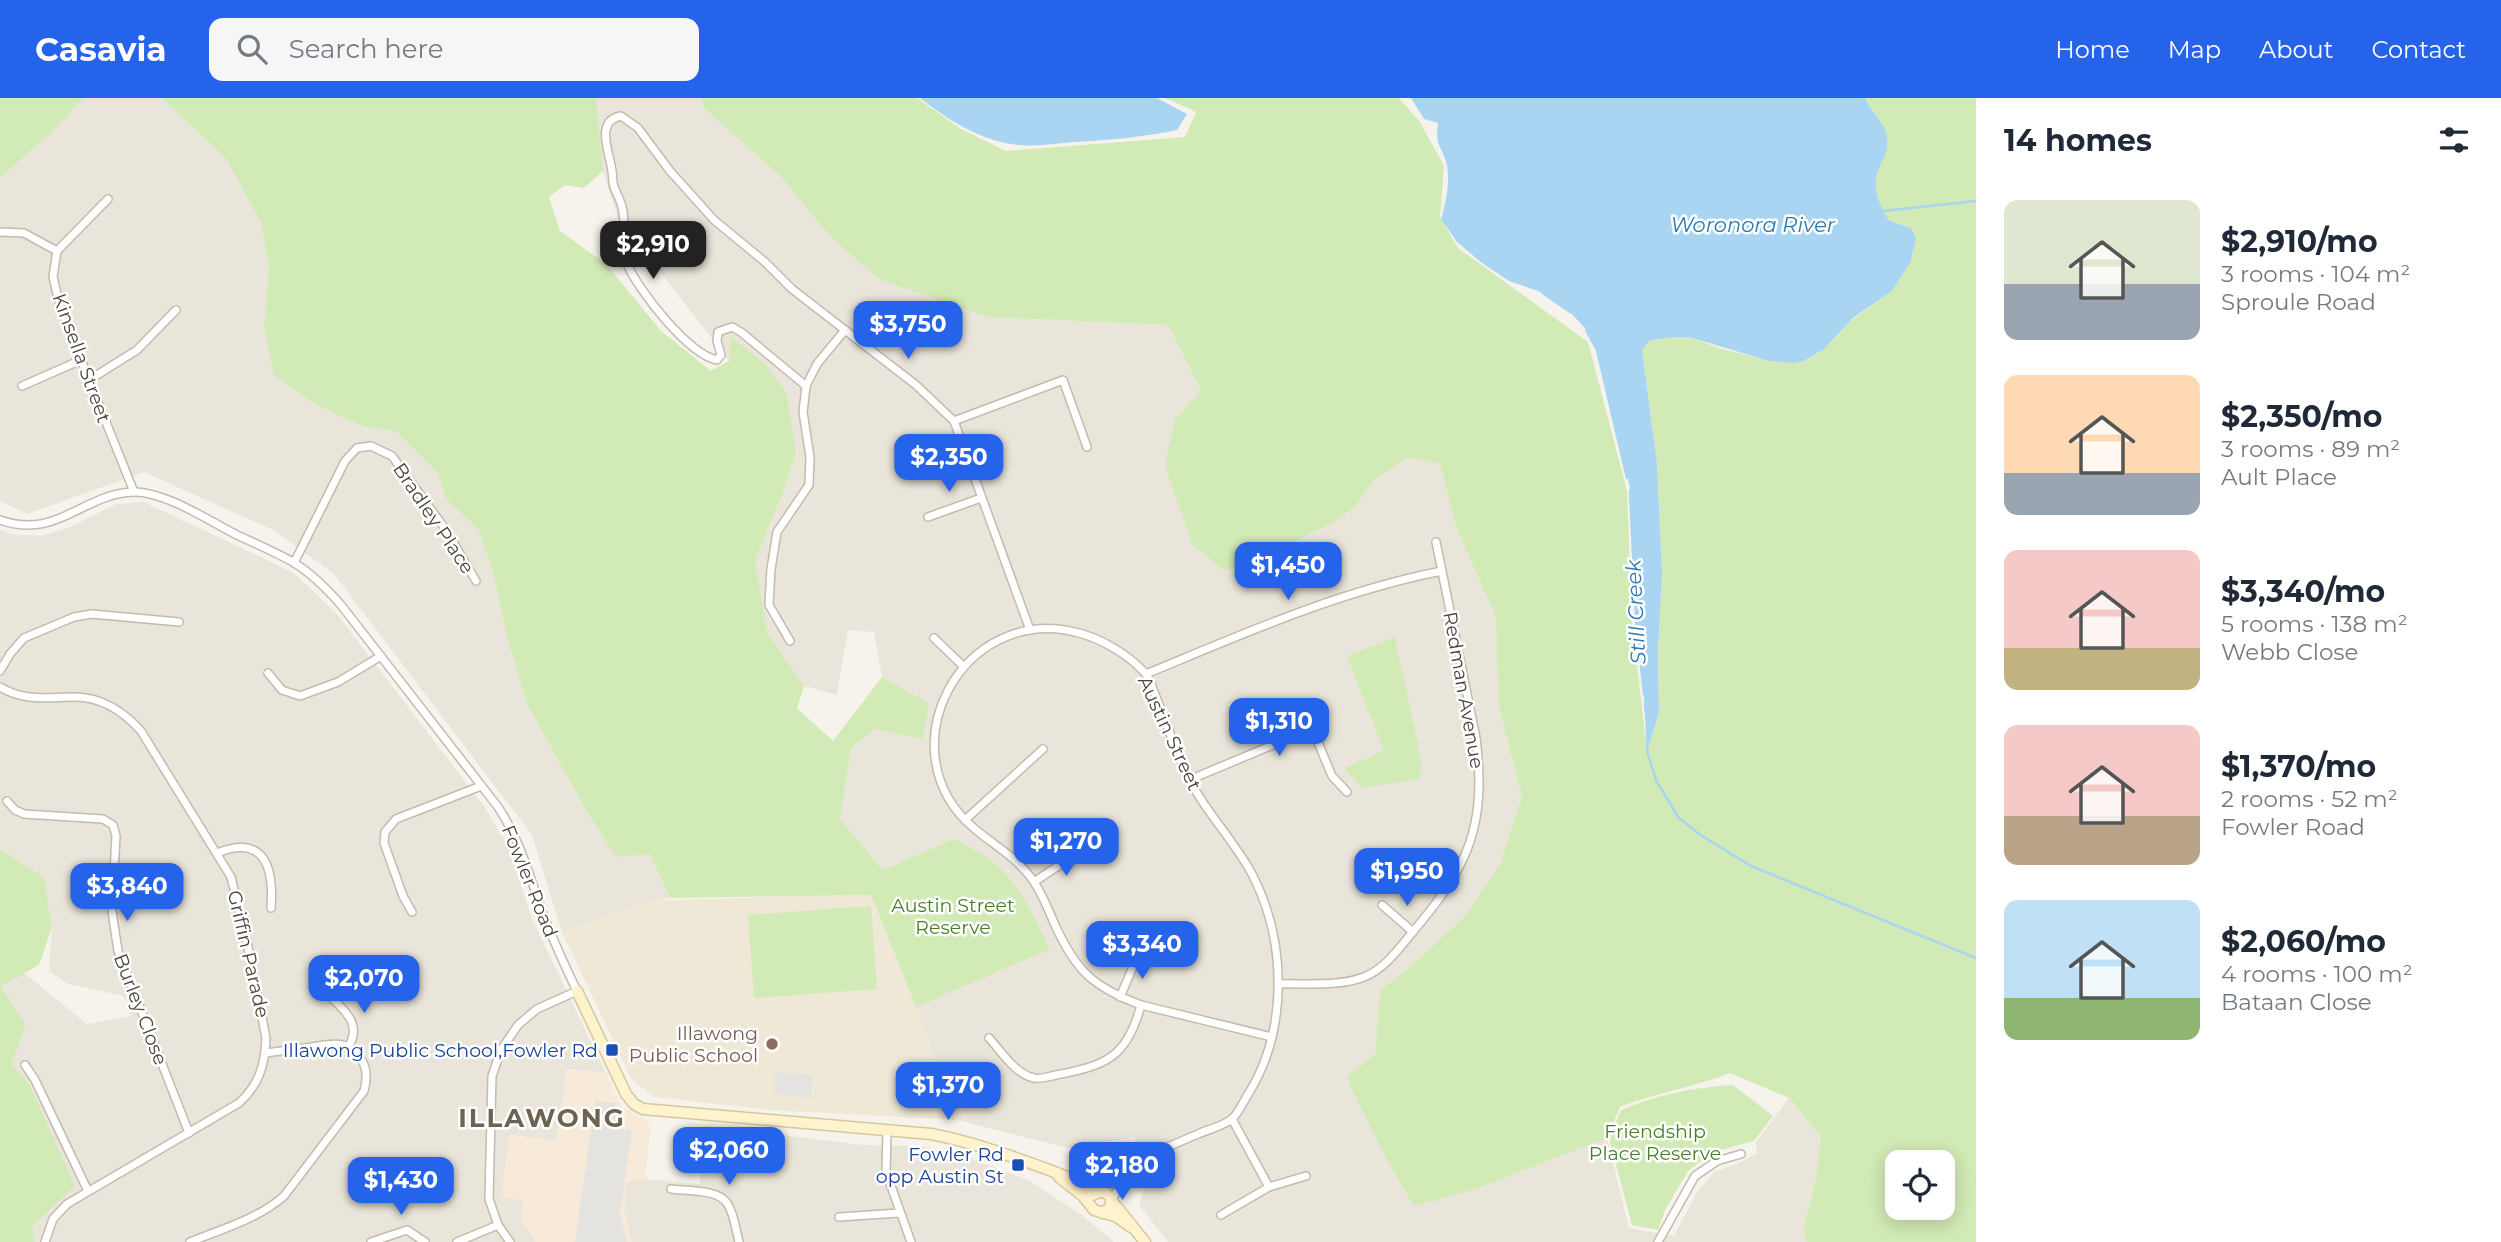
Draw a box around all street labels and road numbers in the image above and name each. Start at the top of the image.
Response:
street label: Kinsella Street [47,290,116,426]
street label: Bradley Place [388,458,479,578]
street label: Redman Avenue [1438,610,1489,770]
street label: Austin Street [1133,672,1206,794]
street label: Fowler Road [497,822,562,941]
street label: Griffin Parade [223,888,274,1020]
street label: Burley Close [109,950,172,1068]

